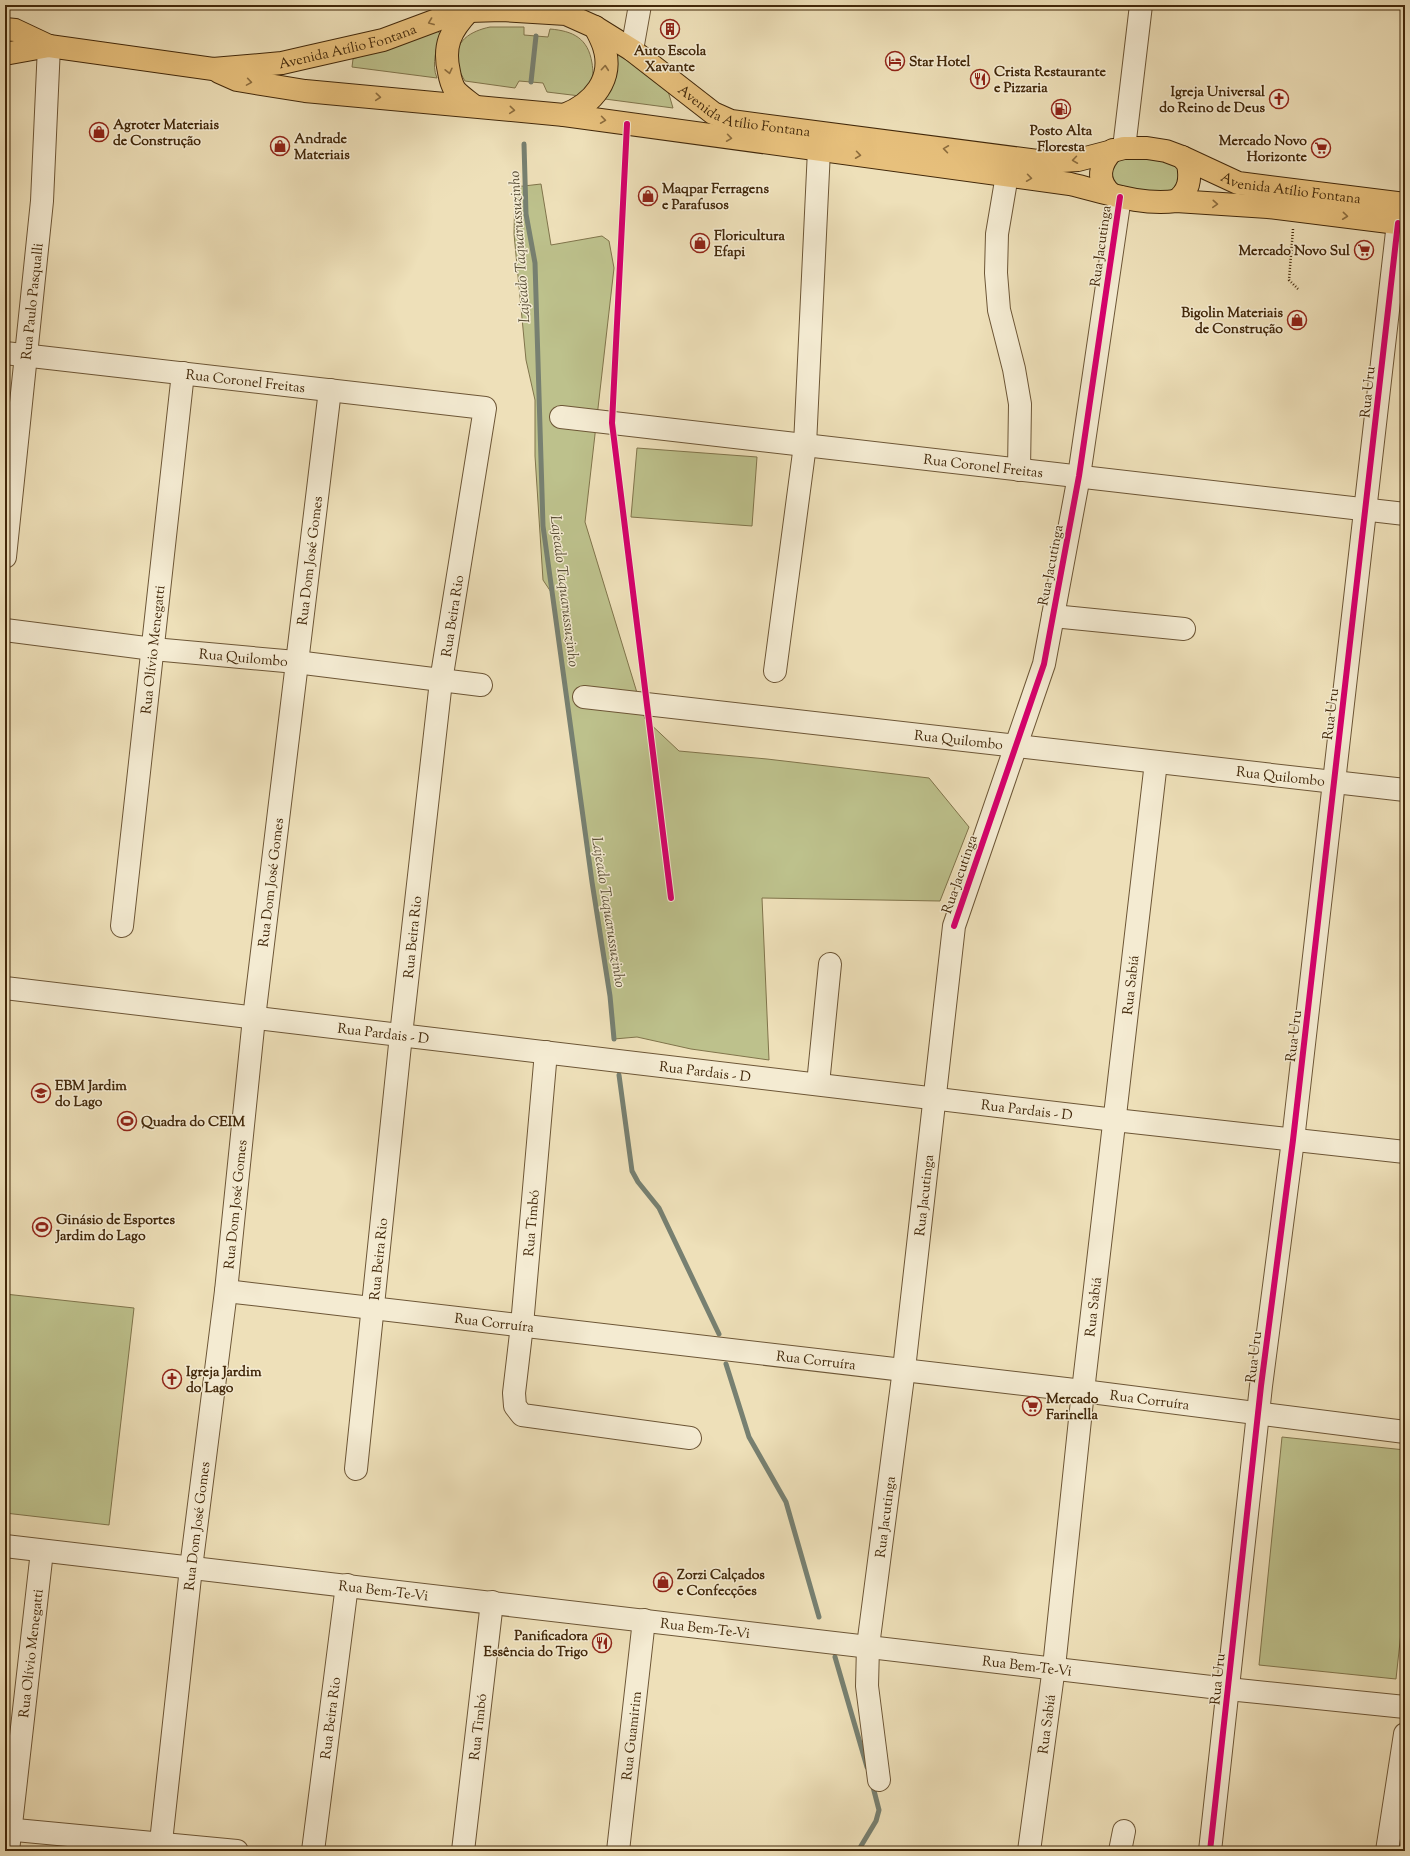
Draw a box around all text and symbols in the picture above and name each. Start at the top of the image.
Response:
one-way arrow [427,17,434,25]
building icon: Auto Escola Xavante [659,18,681,40]
street label: Avenida Atílio Fontana [277,20,420,75]
place label: Auto Escola Xavante [634,42,707,78]
hotel icon: Star Hotel [884,50,906,72]
place label: Star Hotel [909,53,971,73]
place label: Crista Restaurante e Pizzaria [994,63,1106,99]
one-way arrow [600,64,609,71]
one-way arrow [444,68,452,74]
restaurant icon: Crista Restaurante e Pizzaria [969,68,991,90]
one-way arrow [246,77,252,86]
street label: Avenida Atílio Fontana [673,81,812,143]
place label: Igreja Universal do Reino de Deus [1159,83,1265,119]
church icon: Igreja Universal do Reino de Deus [1268,88,1290,110]
one-way arrow [375,93,381,102]
fuel station icon: Posto Alta Floresta [1050,98,1072,120]
one-way arrow [509,106,515,115]
one-way arrow [600,115,606,124]
place label: Agroter Materiais de Construção [113,116,219,152]
shop icon: Agroter Materiais de Construção [88,121,110,143]
place label: Posto Alta Floresta [1030,122,1093,158]
place label: Andrade Materiais [294,130,350,166]
place label: Mercado Novo Horizonte [1219,132,1307,168]
one-way arrow [726,133,733,142]
shop icon: Andrade Materiais [269,135,291,157]
supermarket icon: Mercado Novo Horizonte [1310,137,1332,159]
one-way arrow [943,145,949,154]
one-way arrow [855,150,861,159]
one-way arrow [1072,155,1078,164]
street label: Avenida Atílio Fontana [1217,168,1362,210]
water label: Lajeado Taquarussuzinho [505,170,536,324]
one-way arrow [1026,173,1032,182]
place label: Maqpar Ferragens e Parafusos [662,180,770,216]
shop icon: Maqpar Ferragens e Parafusos [637,185,659,207]
one-way arrow [1212,199,1218,208]
street label: Rua Jacutinga [1086,204,1118,288]
one-way arrow [1342,211,1348,220]
place label: Floricultura Efapi [714,227,786,263]
shop icon: Floricultura Efapi [689,232,711,254]
supermarket icon: Mercado Novo Sul [1353,239,1375,261]
street label: Rua Paulo Pasqualli [18,242,50,361]
place label: Mercado Novo Sul [1238,242,1350,262]
place label: Bigolin Materiais de Construção [1181,304,1283,340]
shop icon: Bigolin Materiais de Construção [1286,309,1308,331]
street label: Rua Uru [1356,365,1382,419]
street label: Rua Coronel Freitas [184,366,306,399]
street label: Rua Coronel Freitas [922,451,1044,484]
street label: Rua Dom José Gomes [294,495,329,627]
water label: Lajeado Taquarussuzinho [544,514,583,669]
street label: Rua Jacutinga [1034,523,1070,608]
street label: Rua Beira Rio [438,574,470,659]
street label: Rua Olívio Menegatti [137,584,172,715]
street label: Rua Quilombo [198,645,289,673]
street label: Rua Uru [1319,687,1345,741]
street label: Rua Quilombo [913,726,1004,756]
street label: Rua Quilombo [1235,763,1326,793]
street label: Rua Dom José Gomes [255,817,290,948]
street label: Rua Jacutinga [938,832,984,917]
water label: Lajeado Taquarussuzinho [585,835,630,990]
street label: Rua Beira Rio [400,895,428,979]
street label: Rua Sabiá [1119,954,1146,1016]
street label: Rua Uru [1282,1009,1308,1063]
street label: Rua Pardais - D [336,1020,430,1050]
street label: Rua Pardais - D [658,1058,752,1089]
place label: EBM Jardim do Lago [55,1077,127,1113]
school or university icon: EBM Jardim do Lago [30,1082,52,1104]
street label: Rua Pardais - D [980,1096,1073,1127]
sports icon: Quadra do CEIM [116,1110,138,1132]
place label: Quadra do CEIM [141,1113,245,1133]
street label: Rua Dom José Gomes [220,1139,253,1270]
street label: Rua Jacutinga [911,1153,940,1237]
street label: Rua Timbó [520,1189,546,1257]
place label: Ginásio de Esportes Jardim do Lago [55,1211,175,1247]
sports icon: Ginásio de Esportes Jardim do Lago [31,1216,53,1238]
street label: Rua Beira Rio [366,1217,394,1301]
street label: Rua Sabiá [1081,1276,1108,1338]
street label: Rua Corruíra [453,1310,535,1339]
street label: Rua Uru [1242,1330,1268,1384]
street label: Rua Corruíra [775,1347,857,1376]
place label: Igreja Jardim do Lago [186,1363,262,1399]
church icon: Igreja Jardim do Lago [161,1368,183,1390]
street label: Rua Corruíra [1108,1386,1191,1417]
place label: Mercado Farinella [1046,1390,1099,1426]
supermarket icon: Mercado Farinella [1021,1395,1043,1417]
street label: Rua Dom José Gomes [181,1461,216,1592]
street label: Rua Jacutinga [872,1475,902,1559]
place label: Zorzi Calçados e Confecções [677,1566,765,1602]
shop icon: Zorzi Calçados e Confecções [652,1571,674,1593]
street label: Rua Bem-Te-Vi [337,1577,429,1607]
street label: Rua Olívio Menegatti [15,1588,50,1719]
street label: Rua Bem-Te-Vi [659,1615,751,1645]
place label: Panificadora Essência do Trigo [484,1627,589,1663]
restaurant icon: Panificadora Essência do Trigo [591,1632,613,1654]
street label: Rua Bem-Te-Vi [981,1652,1073,1683]
street label: Rua Uru [1206,1652,1232,1706]
street label: Rua Beira Rio [317,1676,347,1761]
street label: Rua Guamirim [618,1690,648,1782]
street label: Rua Timbó [466,1692,493,1762]
street label: Rua Sabiá [1034,1693,1062,1756]

